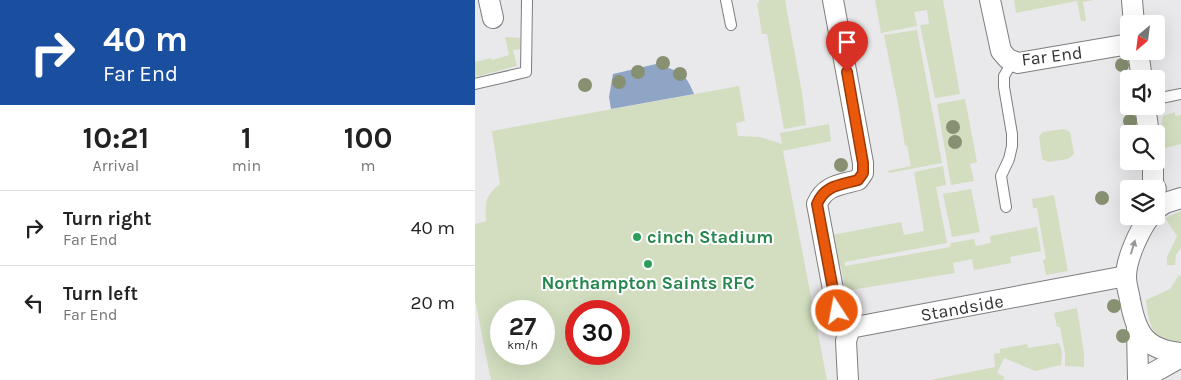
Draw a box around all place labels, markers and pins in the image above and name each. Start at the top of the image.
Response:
pin [826,21,868,72]
place label: cinch Stadium [647,226,773,248]
marker: cinch Stadium [631,231,643,243]
marker: Northampton Saints RFC [642,258,654,270]
place label: Northampton Saints RFC [541,272,755,294]

